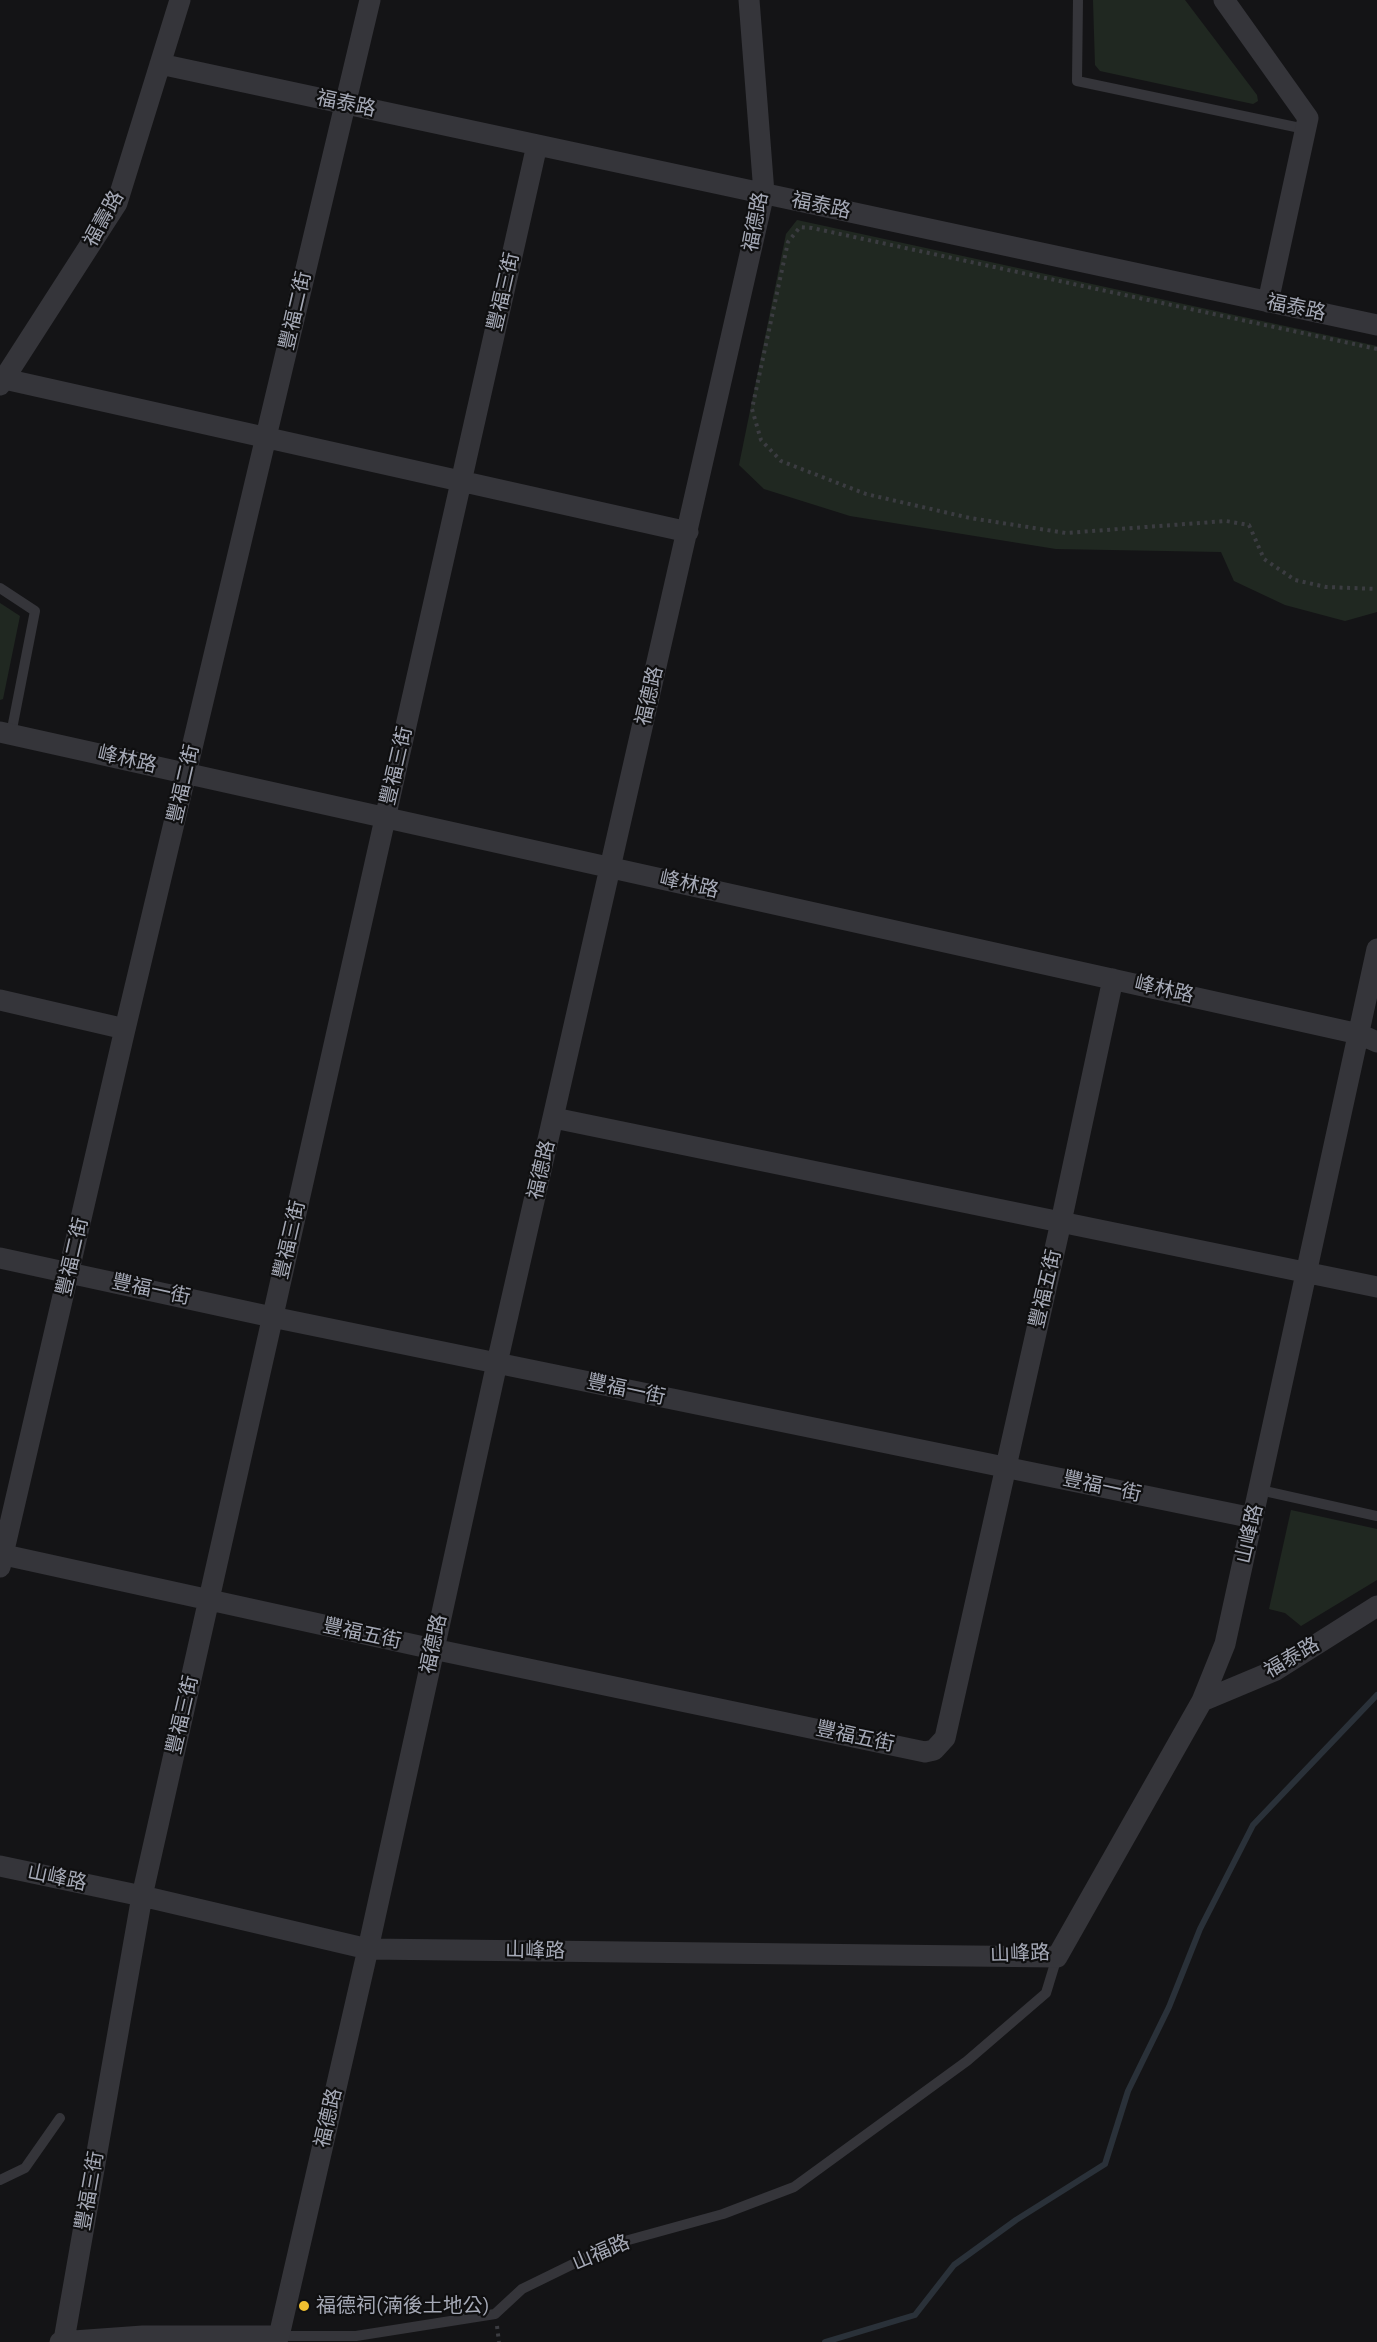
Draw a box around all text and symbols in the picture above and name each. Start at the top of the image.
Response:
street label: 福泰路 [314,86,378,122]
street label: 福壽路 [79,187,129,251]
street label: 福泰路 [789,188,853,224]
street label: 福德路 [738,190,774,254]
street label: 豐福三街 [483,250,525,334]
street label: 豐福二街 [275,269,317,353]
street label: 福泰路 [1264,290,1328,326]
street label: 福德路 [632,664,668,728]
street label: 豐福三街 [376,724,418,808]
street label: 峰林路 [95,742,159,778]
street label: 豐福二街 [163,742,205,826]
street label: 峰林路 [657,867,721,903]
street label: 峰林路 [1132,972,1196,1008]
street label: 福德路 [524,1138,560,1202]
street label: 豐福三街 [269,1198,311,1282]
street label: 豐福二街 [52,1215,94,1299]
street label: 豐福五街 [1025,1247,1067,1331]
street label: 豐福一街 [109,1270,193,1310]
street label: 豐福一街 [584,1370,668,1410]
street label: 豐福一街 [1060,1467,1144,1507]
street label: 山峰路 [1232,1502,1268,1566]
street label: 福德路 [416,1612,452,1676]
street label: 豐福五街 [320,1614,404,1654]
street label: 福泰路 [1260,1633,1324,1683]
street label: 豐福三街 [162,1673,204,1757]
street label: 豐福五街 [813,1717,897,1757]
street label: 山峰路 [25,1860,89,1896]
street label: 山峰路 [505,1938,565,1964]
street label: 山峰路 [990,1941,1050,1967]
street label: 福德路 [311,2086,347,2150]
street label: 豐福三街 [71,2150,109,2232]
street label: 山福路 [569,2230,633,2276]
place label: 福德祠(湳後土地公) [316,2294,489,2318]
marker: 福德祠(湳後土地公) [297,2299,311,2313]

